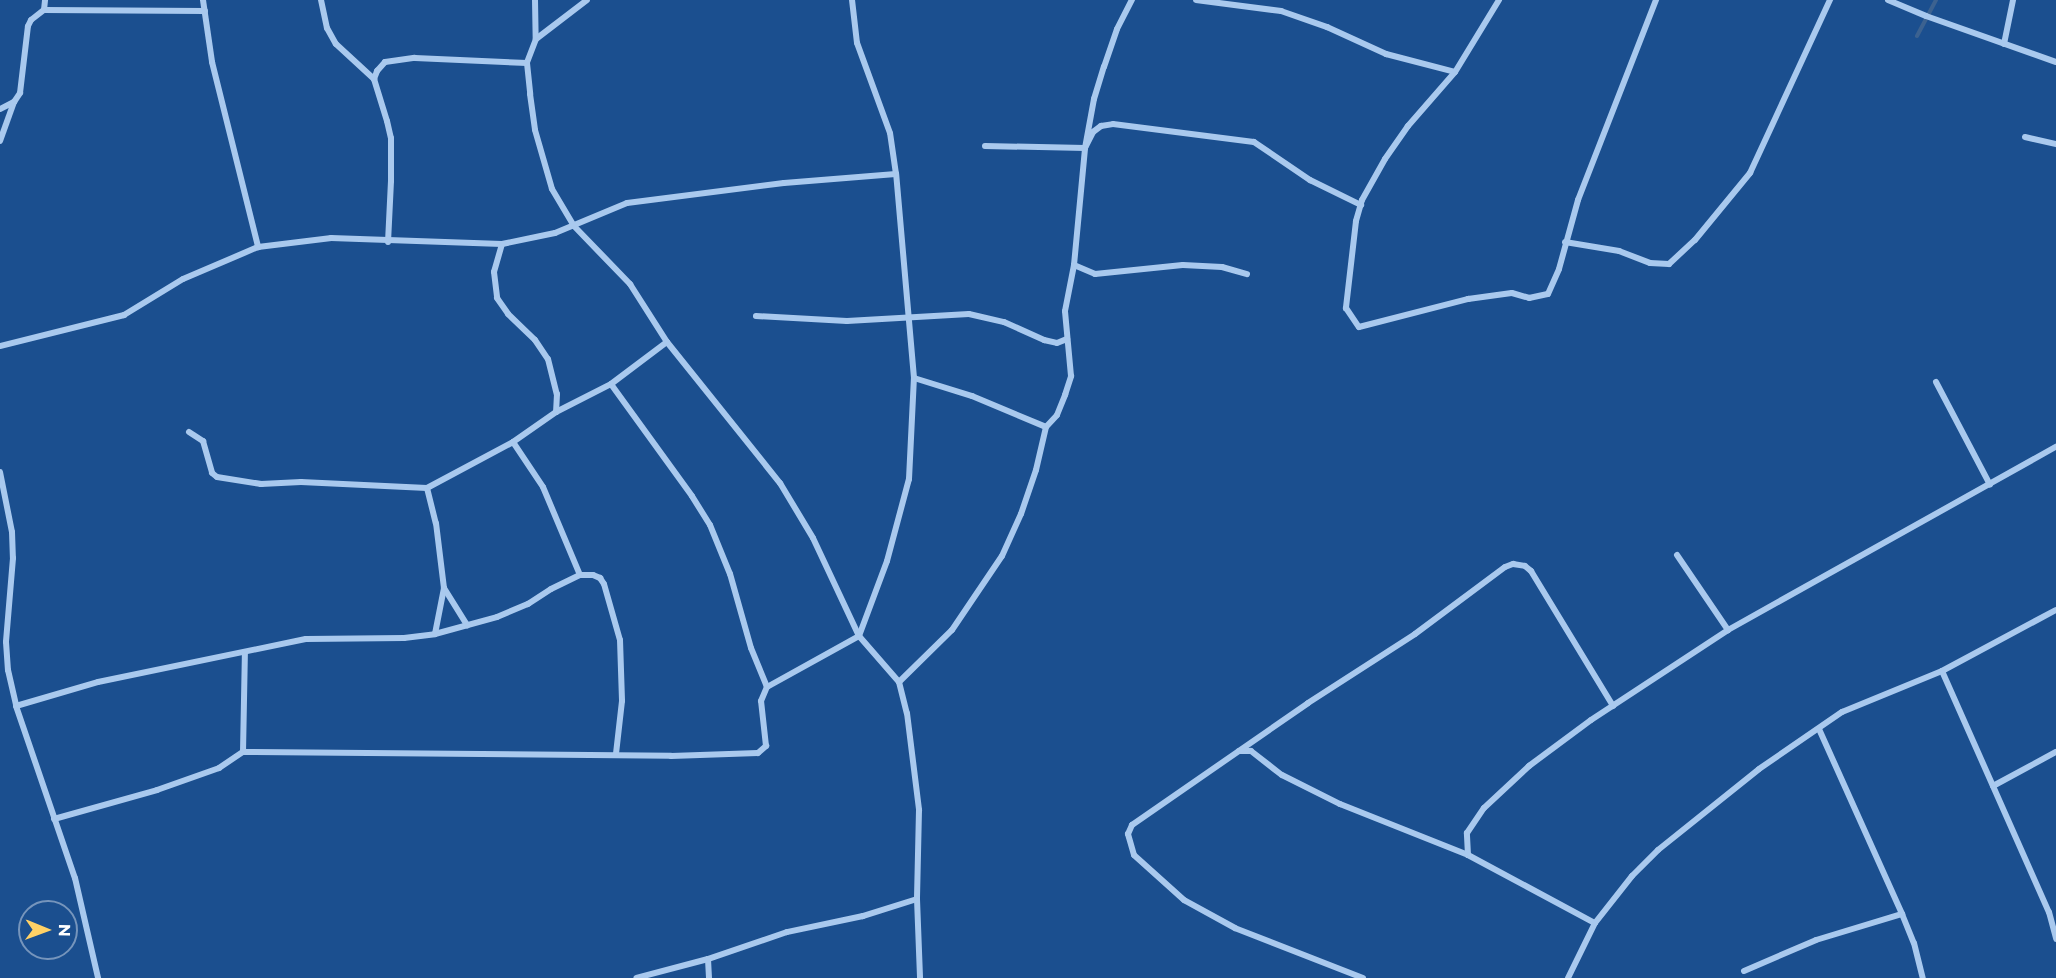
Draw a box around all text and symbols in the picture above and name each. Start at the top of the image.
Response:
north arrow [18,900,78,960]
text: N [55,924,74,937]

